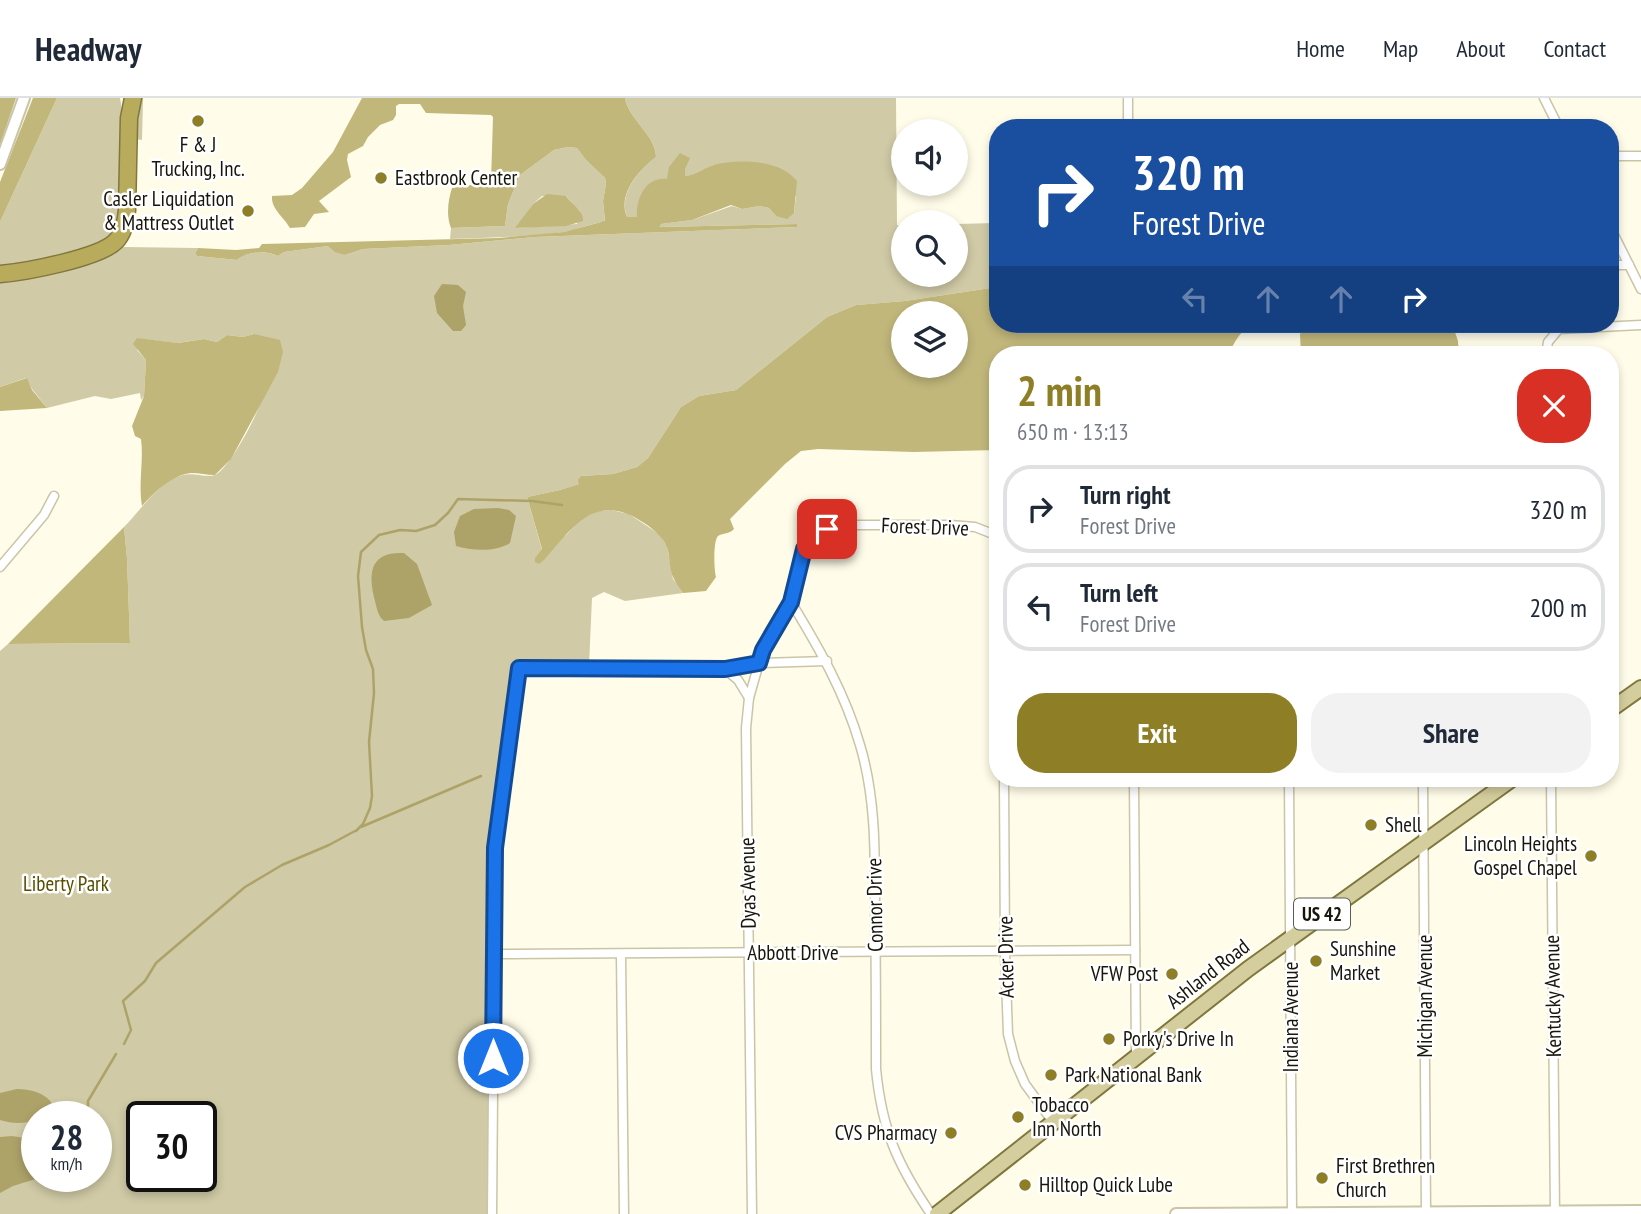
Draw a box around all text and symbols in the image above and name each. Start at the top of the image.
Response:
text: Headway [35,27,142,70]
text: Home [1296,33,1345,64]
text: Map [1383,33,1418,64]
text: About [1456,33,1505,64]
text: Contact [1543,33,1606,64]
marker: F & J Trucking, Inc. [190,113,206,129]
map controls [891,119,968,378]
button: sound [891,119,968,196]
place label: F & J Trucking, Inc. [151,131,245,182]
text: 320 m [1132,140,1245,204]
icon: right [1017,147,1108,238]
place label: Eastbrook Center [395,164,518,191]
marker: Eastbrook Center [373,170,389,186]
place label: Casler Liquidation & Mattress Outlet [103,185,234,236]
text: Forest Drive [1132,202,1266,244]
marker: Casler Liquidation & Mattress Outlet [240,203,256,219]
button: search [891,210,968,287]
icon: left [1176,280,1214,318]
icon: ahead [1249,280,1287,318]
icon: ahead [1322,280,1360,318]
icon: right [1395,280,1433,318]
button: layers [891,301,968,378]
text: 2 min [1017,363,1102,418]
button: close [1517,369,1591,443]
text: 650 m · 13:13 [1017,417,1129,446]
text: Turn right [1080,478,1171,511]
icon: right [1021,490,1059,528]
text: 320 m [1529,493,1587,526]
pin [797,499,857,559]
icon: arrive [808,510,846,548]
street label: Forest Drive [881,511,969,542]
text: Forest Drive [1080,511,1176,540]
text: Turn left [1080,576,1158,609]
icon: left [1021,588,1059,626]
text: 200 m [1529,591,1587,624]
text: Forest Drive [1080,609,1176,638]
button: Exit [1017,693,1297,773]
button: Share [1311,693,1591,773]
place label: Shell [1385,811,1422,838]
marker: Shell [1363,817,1379,833]
place label: Lincoln Heights Gospel Chapel [1464,830,1577,881]
street label: Dyas Avenue [733,837,762,929]
marker: Lincoln Heights Gospel Chapel [1583,848,1599,864]
street label: Connor Drive [860,858,889,952]
park label: Liberty Park [23,870,109,897]
road number: US 42 [1294,898,1350,930]
street label: Acker Drive [991,916,1020,998]
street label: Ashland Road [1161,933,1255,1014]
place label: Sunshine Market [1330,935,1396,986]
street label: Michigan Avenue [1411,935,1438,1057]
street label: Kentucky Avenue [1538,935,1567,1057]
street label: Abbott Drive [747,939,839,966]
marker: Sunshine Market [1308,953,1324,969]
place label: VFW Post [1090,960,1158,987]
street label: Indiana Avenue [1277,962,1304,1072]
marker: VFW Post [1164,966,1180,982]
position arrow [456,1021,530,1095]
place label: Porky's Drive In [1123,1025,1234,1052]
marker: Porky's Drive In [1101,1031,1117,1047]
place label: Park National Bank [1065,1061,1202,1088]
marker: Park National Bank [1043,1067,1059,1083]
place label: Tobacco Inn North [1032,1091,1101,1142]
speed limit sign: 30 [126,1101,217,1192]
marker: Tobacco Inn North [1010,1109,1026,1125]
text: 28 [50,1114,83,1160]
place label: CVS Pharmacy [835,1119,937,1146]
marker: CVS Pharmacy [943,1125,959,1141]
text: km/h [51,1152,82,1175]
place label: First Brethren Church [1336,1152,1435,1203]
marker: First Brethren Church [1314,1170,1330,1186]
place label: Hilltop Quick Lube [1039,1171,1173,1198]
marker: Hilltop Quick Lube [1017,1177,1033,1193]

